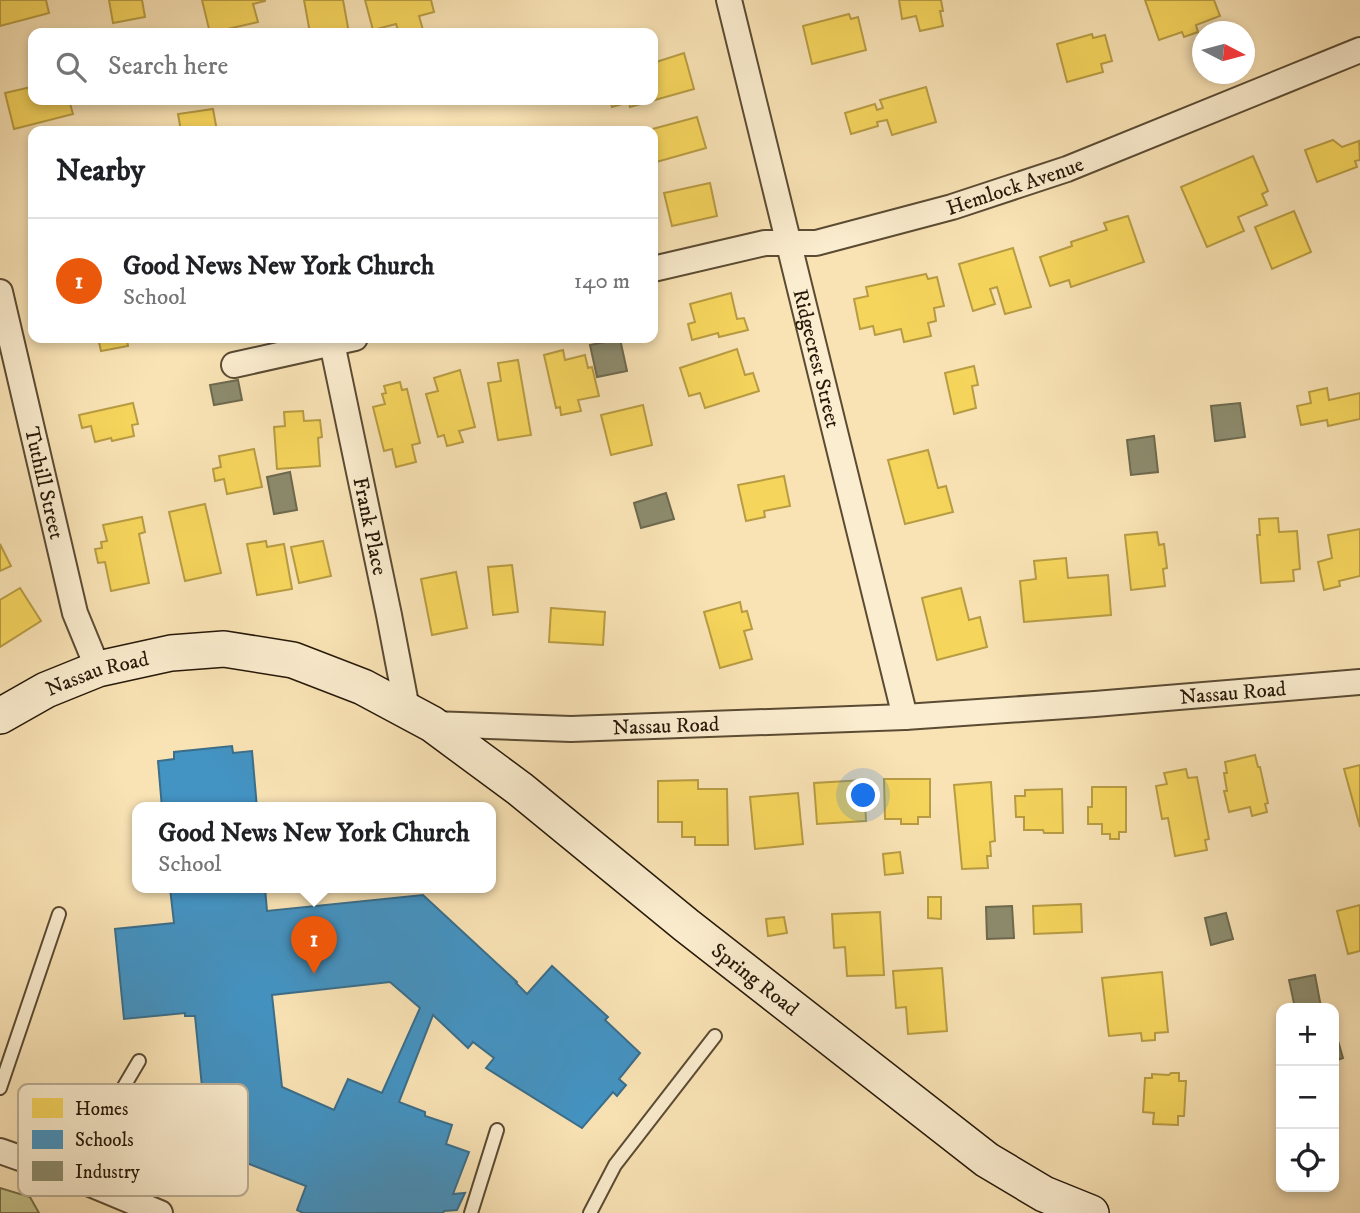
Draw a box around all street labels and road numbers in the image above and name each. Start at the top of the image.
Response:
street label: Hemlock Avenue [943,152,1088,222]
street label: Ridgecrest Street [786,286,846,431]
street label: Tuthill Street [18,424,69,542]
street label: Frank Place [346,475,392,578]
street label: Nassau Road [42,646,152,703]
street label: Nassau Road [1179,676,1288,711]
street label: Nassau Road [612,712,720,742]
street label: Spring Road [706,938,804,1022]

